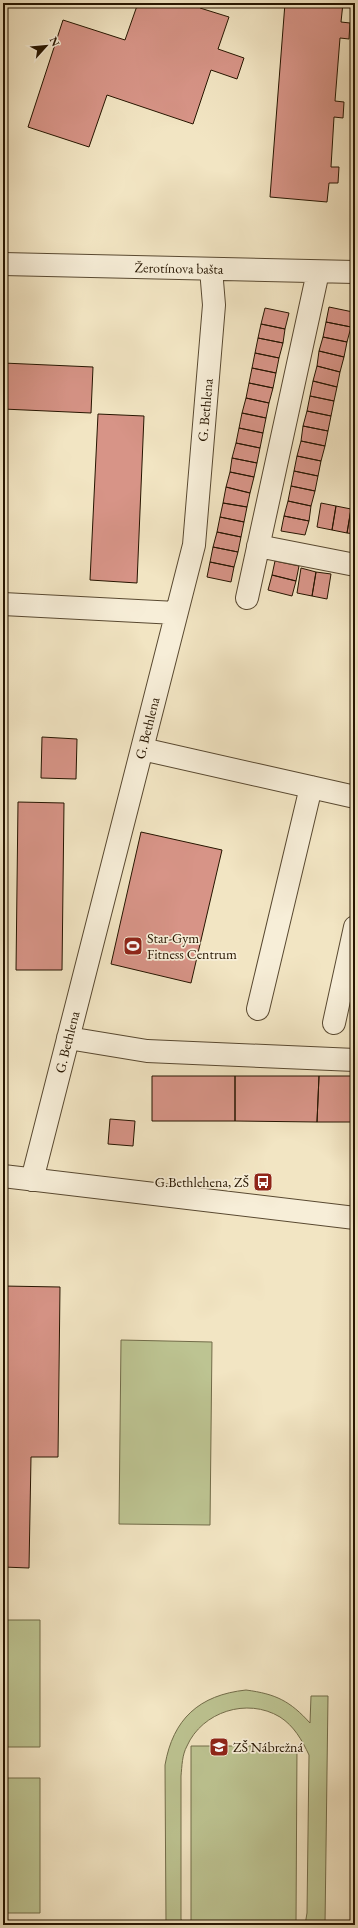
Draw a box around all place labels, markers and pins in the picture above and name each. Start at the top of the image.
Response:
place label: Star-Gym Fitness Centrum [147,929,237,963]
sports icon: Star-Gym Fitness Centrum [122,935,144,957]
bus stop icon: G.Bethlehena, ZŠ [252,1171,274,1193]
place label: G.Bethlehena, ZŠ [155,1173,249,1191]
school or university icon: ZŠ Nábrežná [208,1736,230,1758]
place label: ZŠ Nábrežná [233,1738,303,1756]

